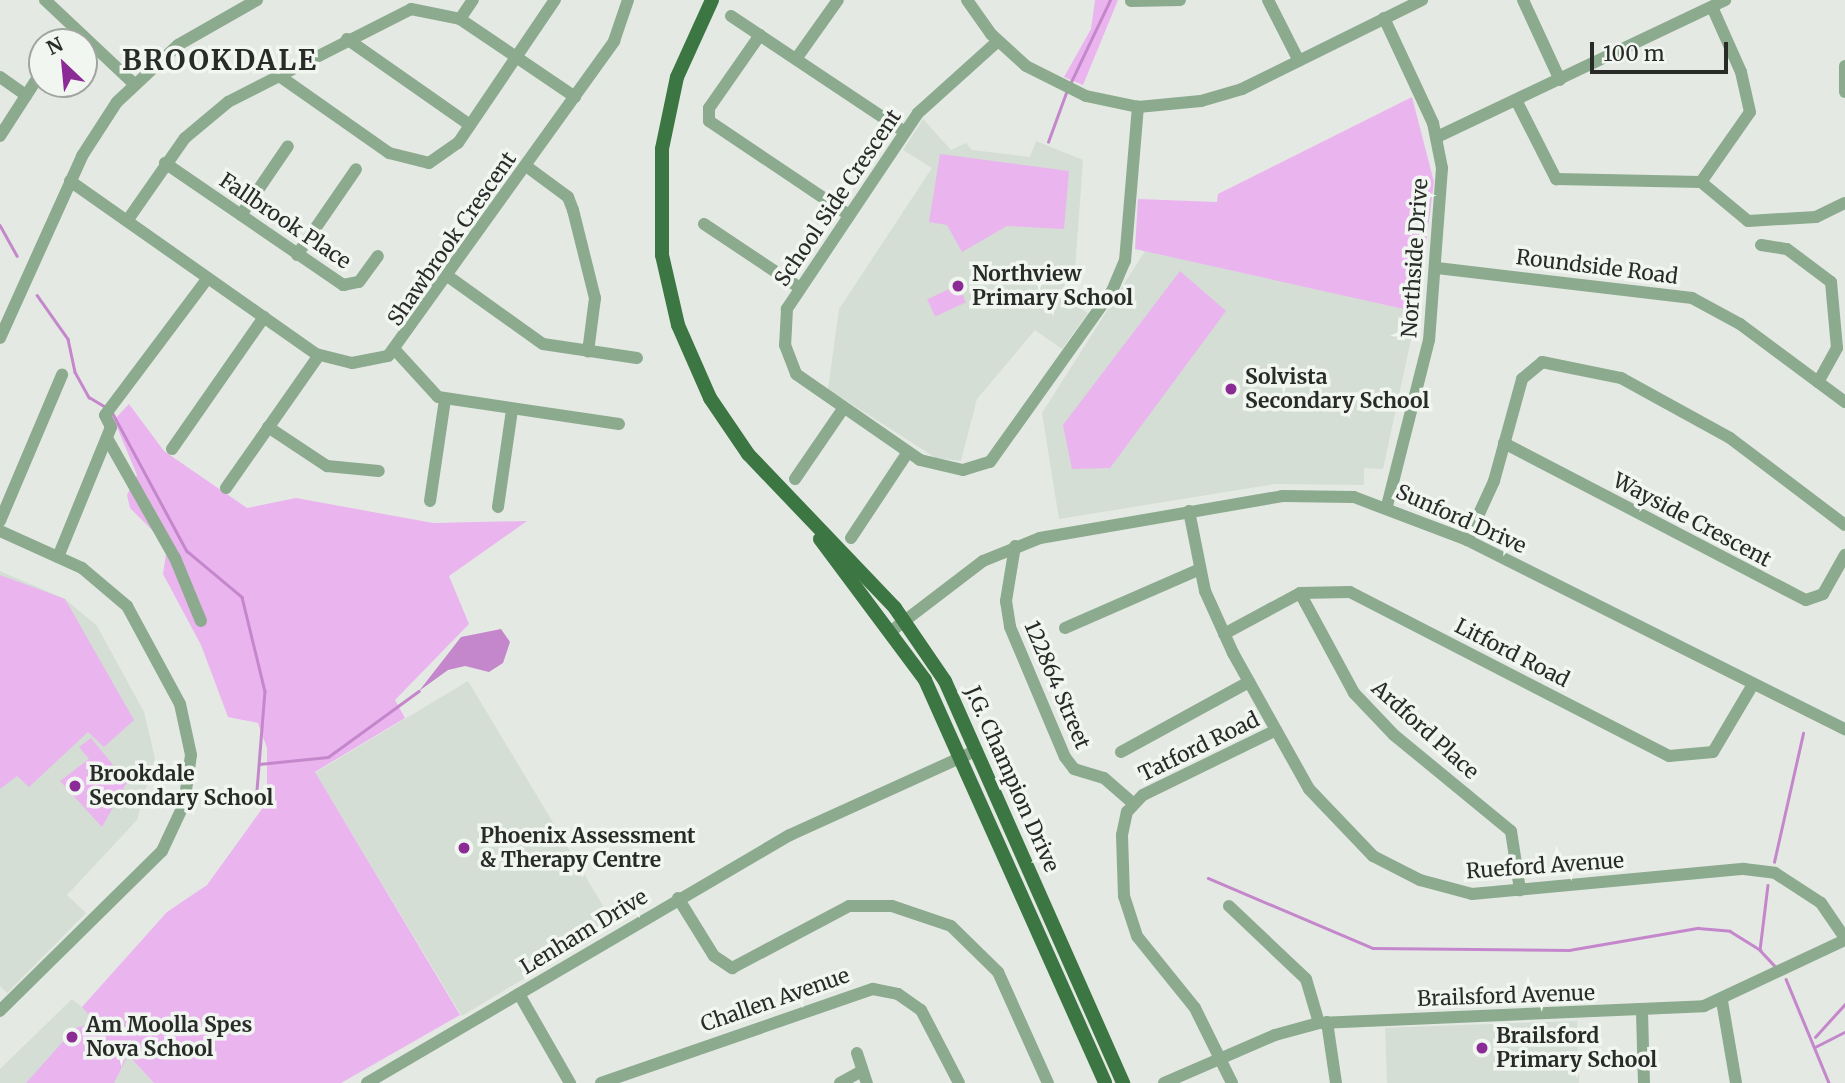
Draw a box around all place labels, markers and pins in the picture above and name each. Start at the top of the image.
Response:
place label: Northview Primary School [972,261,1133,311]
marker: Northview Primary School [950,278,966,294]
place label: Solvista Secondary School [1245,364,1429,414]
marker: Solvista Secondary School [1223,381,1239,397]
place label: Brookdale Secondary School [89,761,273,811]
marker: Brookdale Secondary School [67,778,83,794]
place label: Phoenix Assessment & Therapy Centre [480,823,696,873]
marker: Phoenix Assessment & Therapy Centre [454,838,474,858]
place label: Am Moolla Spes Nova School [86,1012,252,1062]
place label: Brailsford Primary School [1496,1023,1657,1073]
marker: Am Moolla Spes Nova School [64,1029,80,1045]
marker: Brailsford Primary School [1474,1040,1490,1056]

